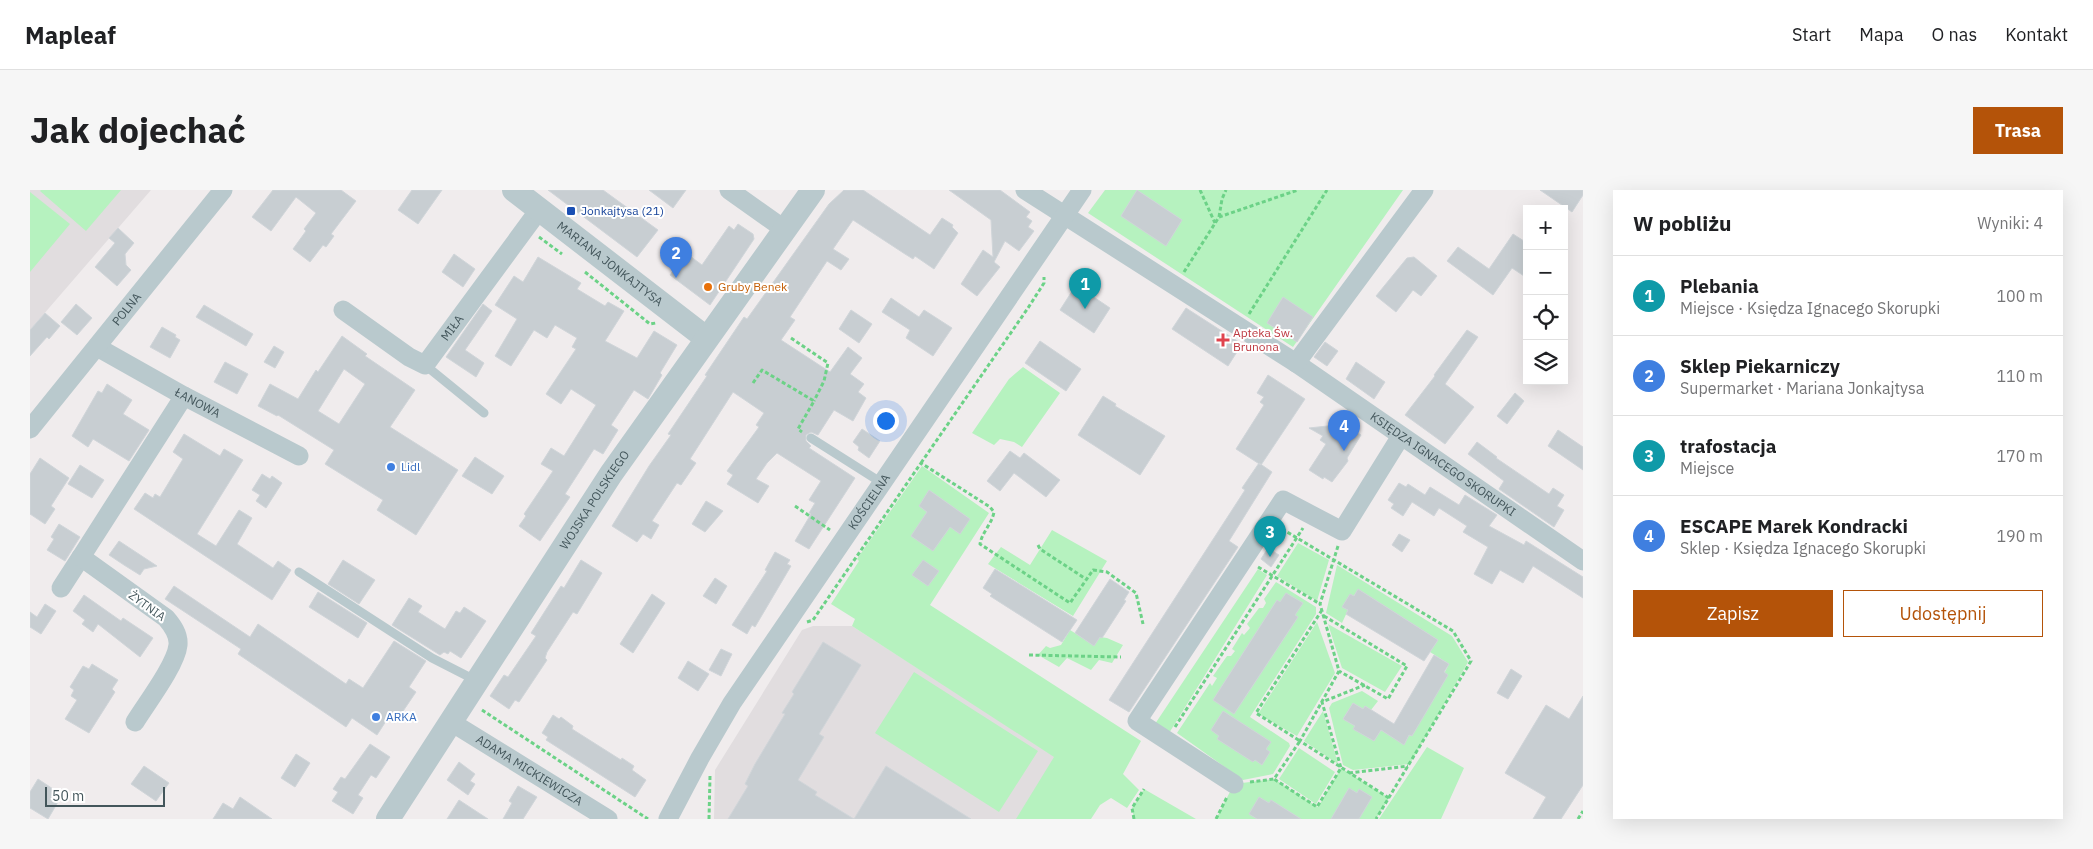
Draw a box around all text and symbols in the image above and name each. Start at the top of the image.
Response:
text: Mapleaf [25,19,116,51]
text: Start [1792,23,1831,46]
text: Mapa [1859,23,1904,46]
text: O nas [1932,23,1977,46]
text: Kontakt [2005,23,2068,46]
text: Jak dojechać [30,107,246,153]
button: Trasa [1973,107,2063,154]
place label: Jonkajtysa (21) [581,203,664,218]
marker: Jonkajtysa (21) [565,205,577,217]
map controls [1523,205,1568,385]
button: + [1523,205,1568,250]
text: W pobliżu [1633,209,1732,237]
text: Wyniki: 4 [1977,213,2043,233]
street label: MARIANA JONKAJTYSA [554,218,666,309]
pin: 2 [660,237,692,278]
button: − [1523,250,1568,295]
pin: 1 [1069,268,1101,309]
text: Plebania [1680,274,1759,298]
place label: Gruby Benek [718,279,788,294]
marker: Gruby Benek [702,281,714,293]
text: 1 [1644,286,1654,306]
text: 100 m [1996,286,2043,306]
street label: POLNA [109,289,144,328]
button: locate [1523,295,1568,340]
text: Miejsce · Księdza Ignacego Skorupki [1680,298,1940,318]
street label: MIŁA [437,311,467,344]
place label: Apteka Św. Brunona [1233,325,1293,354]
marker: Apteka Św. Brunona [1217,334,1229,346]
button: layers [1523,340,1568,385]
text: Sklep Piekarniczy [1680,354,1840,378]
text: 2 [1644,366,1654,386]
text: 110 m [1996,366,2043,386]
text: Supermarket · Mariana Jonkajtysa [1680,378,1924,398]
street label: ŁANOWA [171,384,223,421]
your location [873,408,899,434]
street label: KSIĘDZA IGNACEGO SKORUPKI [1368,409,1519,519]
pin: 4 [1328,410,1360,451]
text: trafostacja [1680,434,1777,458]
text: 3 [1644,446,1654,466]
text: 170 m [1996,446,2043,466]
street label: WOJSKA POLSKIEGO [556,447,632,552]
text: Miejsce [1680,458,1734,478]
place label: Lidl [401,459,420,474]
marker: Lidl [385,461,397,473]
street label: KOŚCIELNA [845,471,893,532]
text: ESCAPE Marek Kondracki [1680,514,1908,538]
pin: 3 [1254,516,1286,557]
text: 4 [1644,526,1654,546]
text: 190 m [1996,526,2043,546]
text: Sklep · Księdza Ignacego Skorupki [1680,538,1926,558]
street label: ŻYTNIA [126,587,169,624]
button: Zapisz [1633,590,1833,637]
button: Udostępnij [1843,590,2043,637]
place label: ARKA [386,709,417,724]
marker: ARKA [370,711,382,723]
street label: ADAMA MICKIEWICZA [473,731,586,809]
scale bar [45,784,165,807]
text: 50 m [52,787,84,805]

